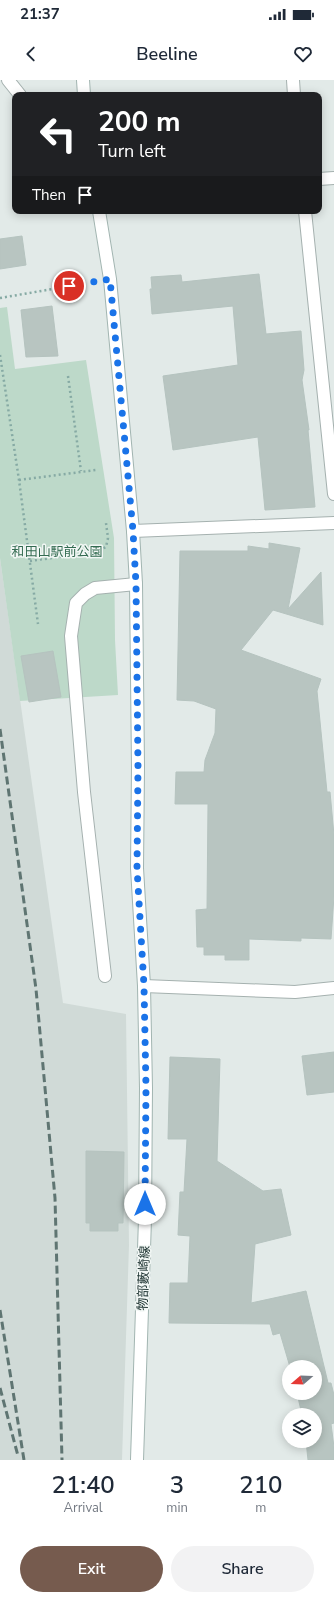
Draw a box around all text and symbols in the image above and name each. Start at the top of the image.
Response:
text: 21:37 [20,4,60,24]
text: Beeline [136,42,198,66]
icon: back [20,43,42,65]
icon: heart [292,43,314,65]
text: 200 m [98,103,181,141]
icon: left [32,108,84,160]
text: Turn left [98,139,166,163]
icon: arrive [74,184,96,206]
text: Then [32,185,66,205]
pin [52,269,86,303]
icon: arrive [58,275,80,297]
park label: 和田山駅前公園 [11,543,103,561]
position arrow [124,1183,166,1225]
street label: 物部藪崎線 [134,1245,154,1311]
north arrow [282,1360,322,1400]
map controls [282,1360,322,1448]
button: layers [282,1408,322,1448]
text: 21:40 [51,1469,115,1501]
text: 3 [170,1469,184,1501]
text: 210 [239,1469,282,1501]
text: Arrival [64,1499,103,1517]
text: min [166,1499,188,1517]
text: m [255,1499,266,1517]
button: Exit [20,1546,163,1592]
button: Share [171,1546,314,1592]

